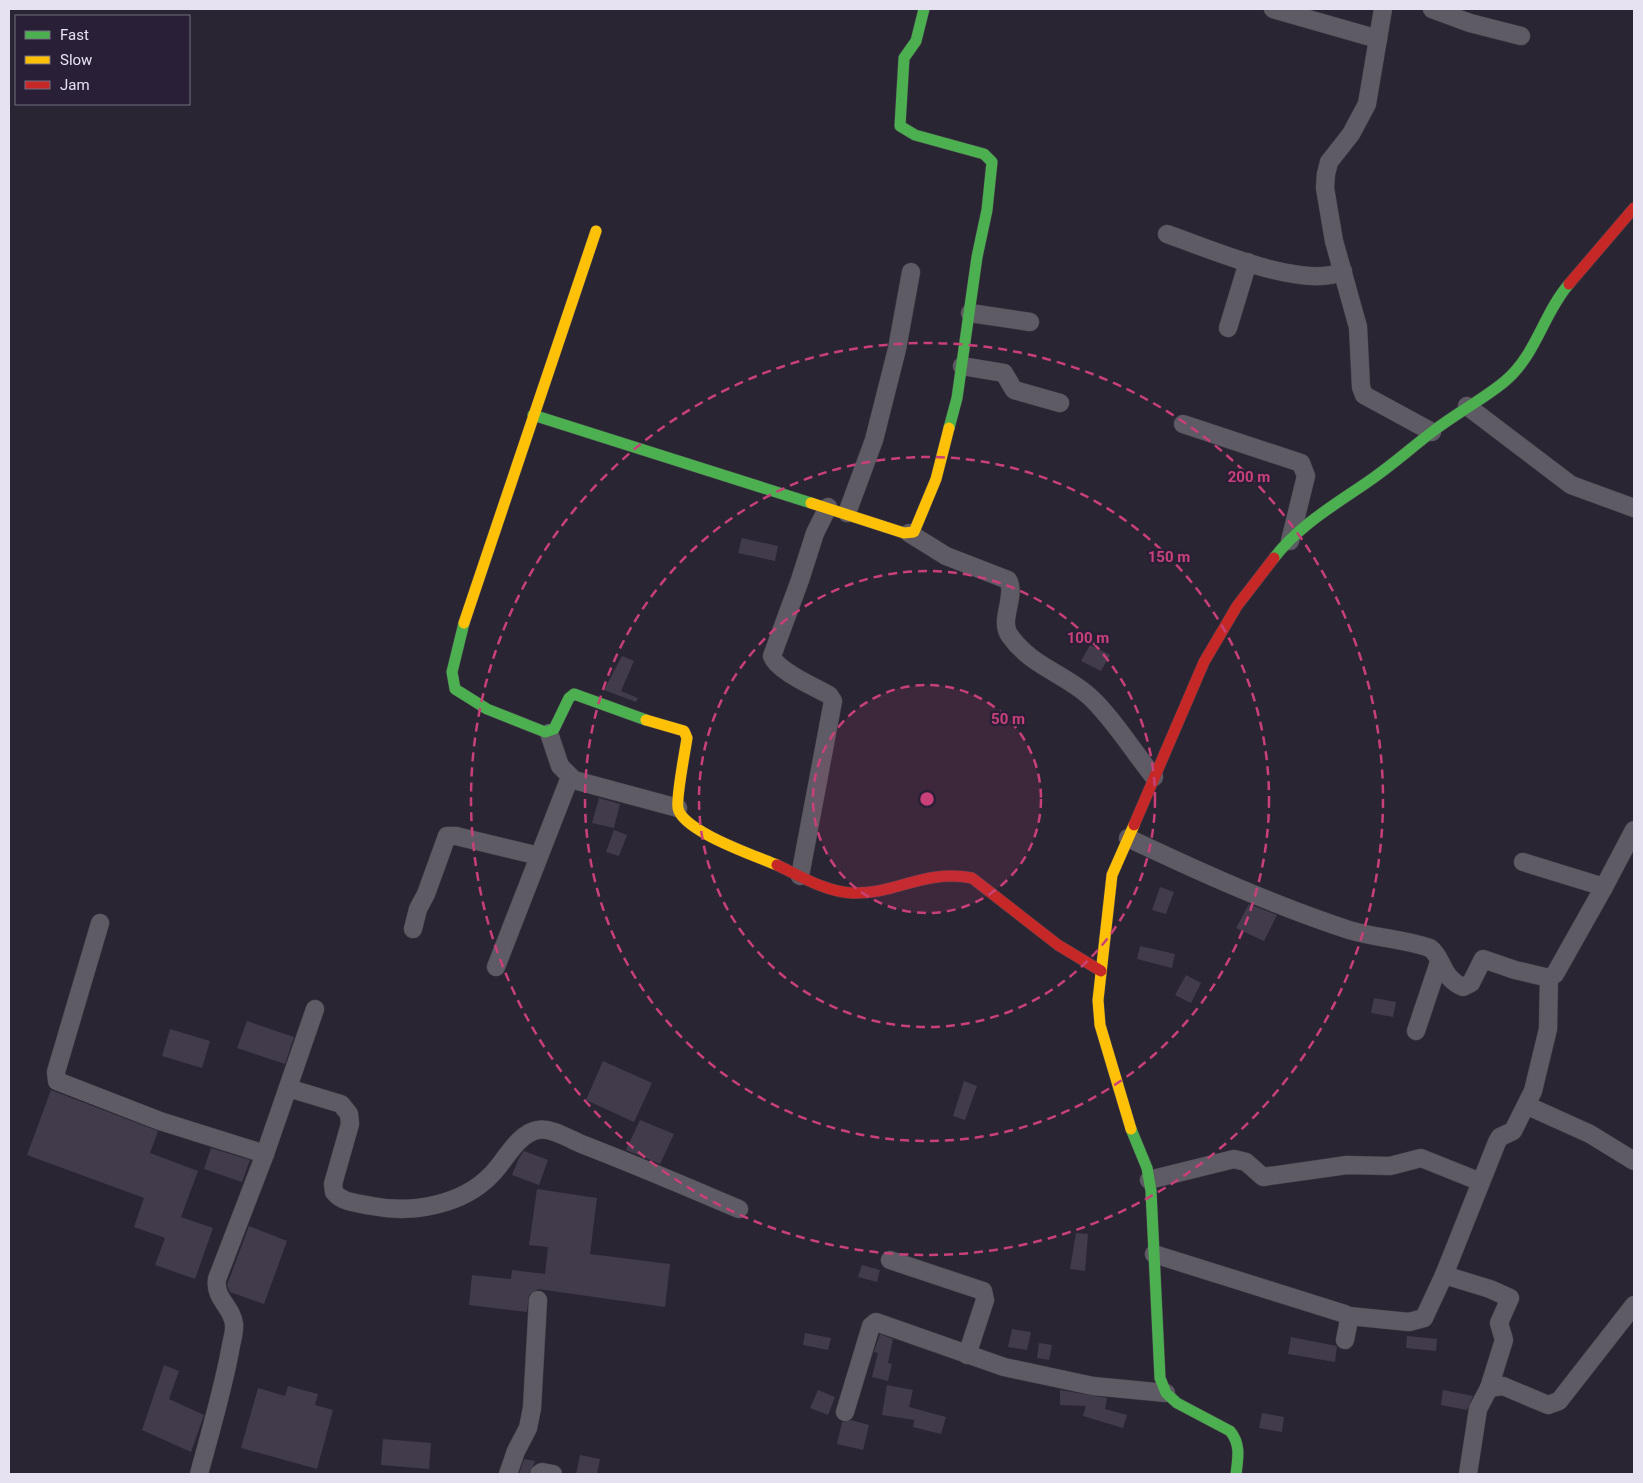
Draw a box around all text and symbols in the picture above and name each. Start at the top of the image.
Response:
legend [15,15,190,105]
text: Fast [60,26,89,44]
text: Slow [60,51,92,69]
text: Jam [60,76,90,94]
text: 200 m [1228,468,1270,486]
text: 150 m [1148,548,1190,566]
text: 100 m [1067,629,1109,647]
text: 50 m [991,710,1025,728]
centre of rings [918,790,936,808]

